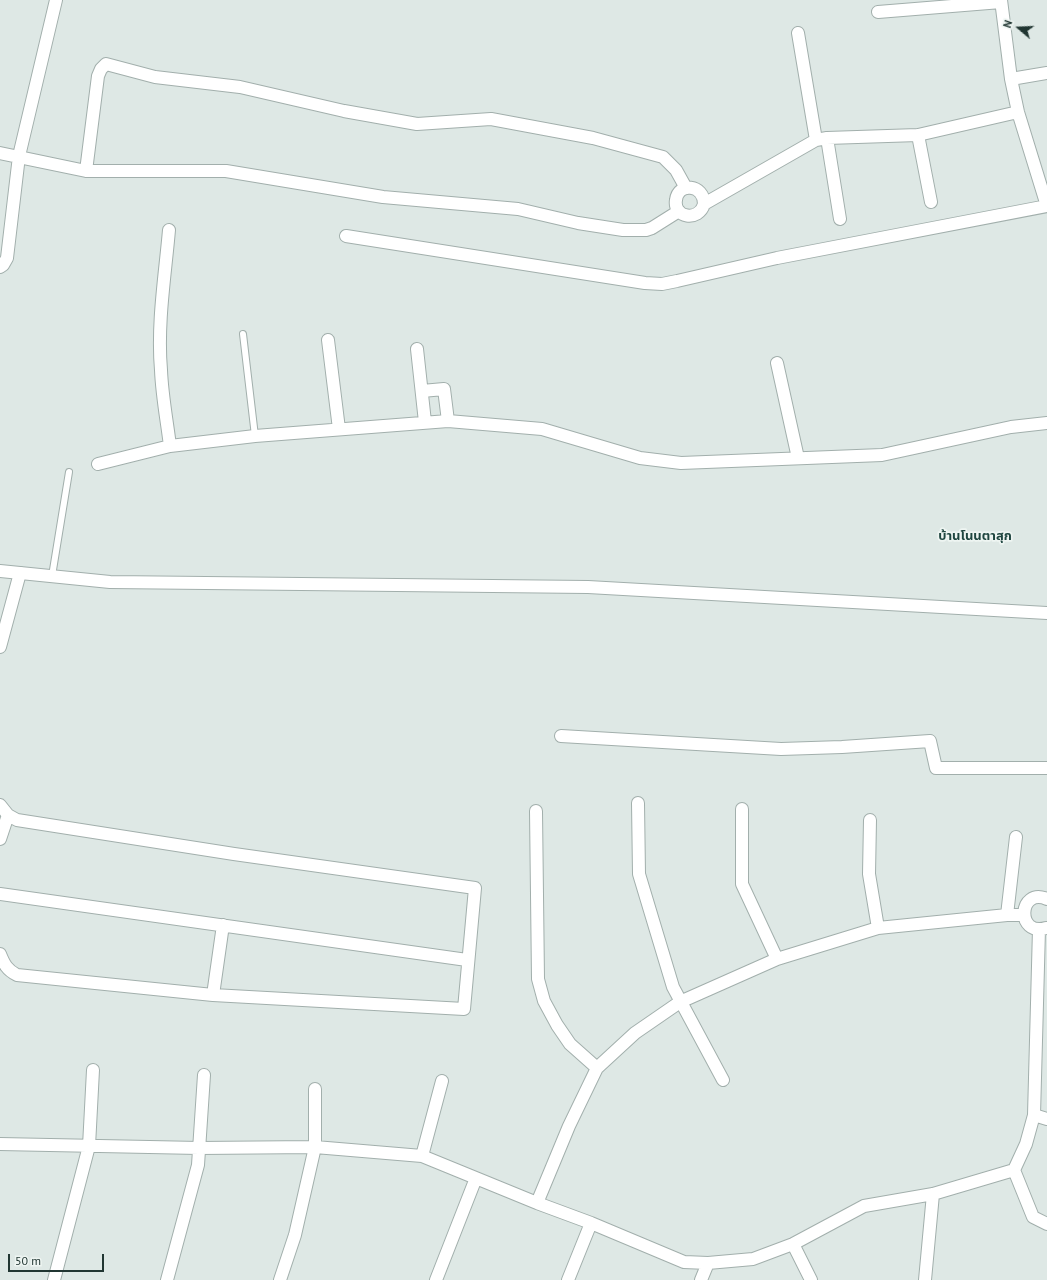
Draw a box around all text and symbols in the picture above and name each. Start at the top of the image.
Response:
north arrow [999,8,1039,48]
text: N [1000,18,1015,30]
district label: บ้านโนนตาสุก [938,528,1012,544]
scale bar [10,1246,106,1272]
text: 50 m [15,1253,41,1268]

